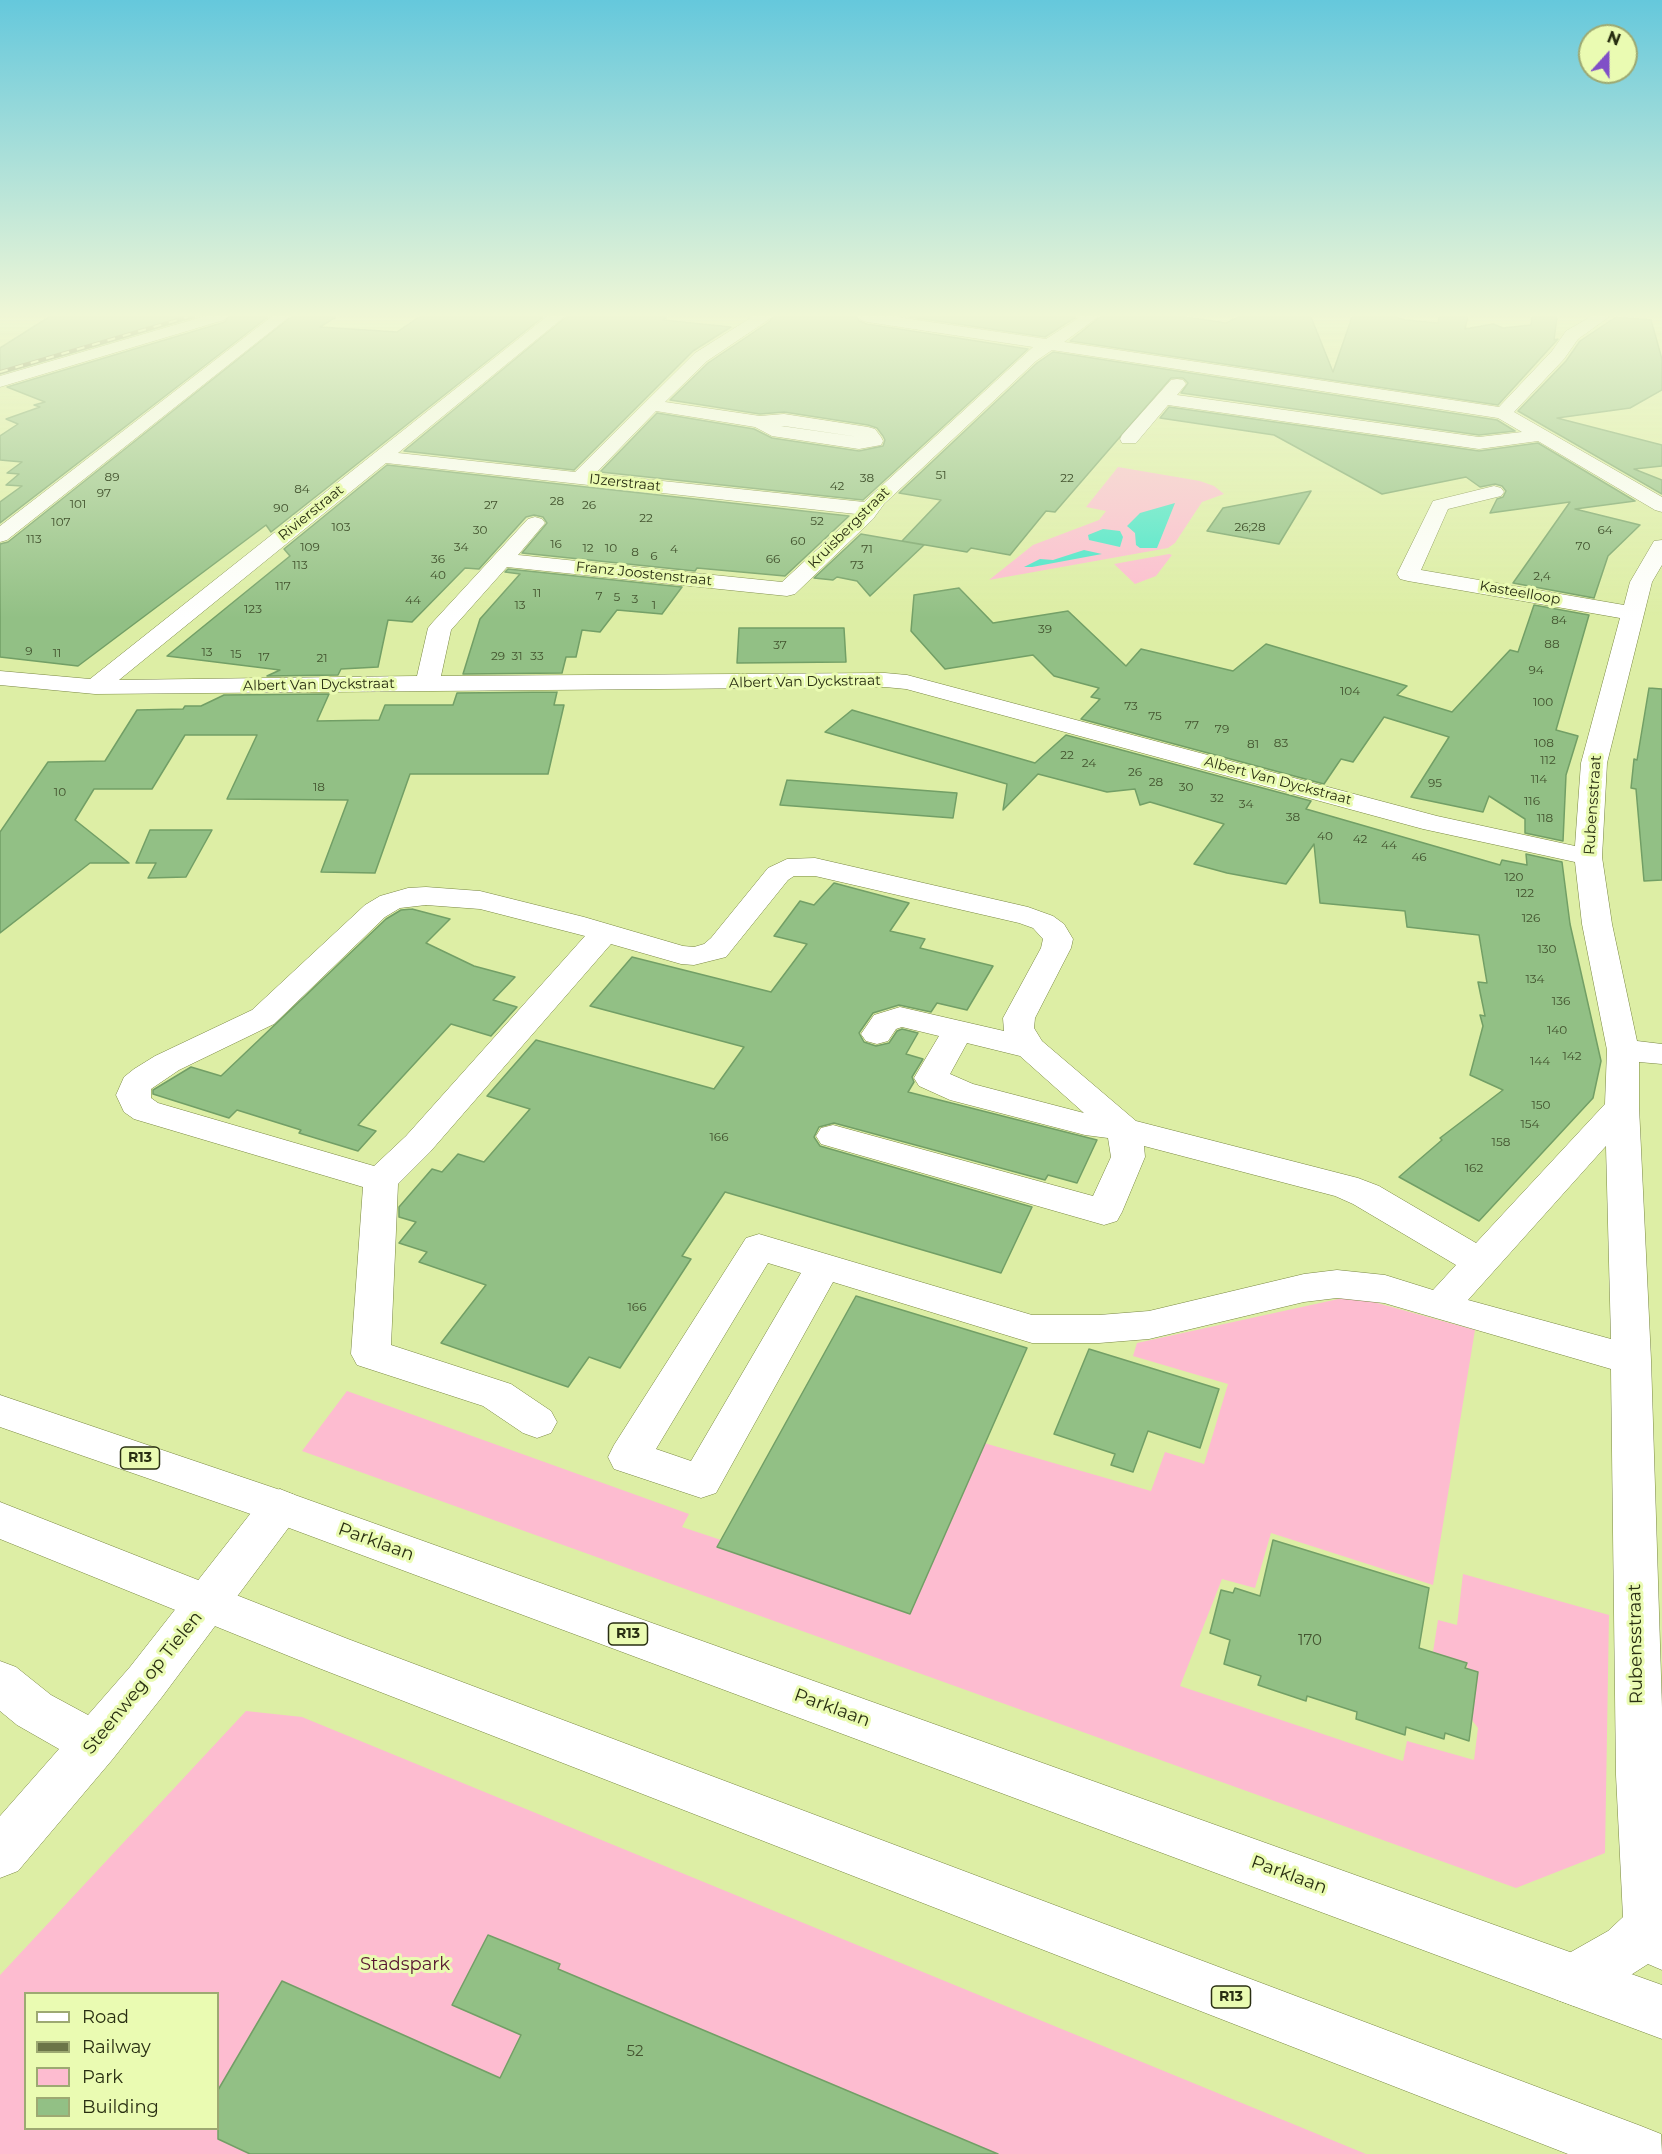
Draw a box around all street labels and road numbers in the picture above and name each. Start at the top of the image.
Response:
street label: IJzerstraat [588,471,662,495]
street label: Rivierstraat [275,482,347,544]
street label: Kruisbergstraat [805,484,893,572]
street label: Franz Joostenstraat [575,558,713,590]
street label: Kasteelloop [1478,578,1562,608]
street label: Albert Van Dyckstraat [729,672,881,692]
street label: Albert Van Dyckstraat [243,675,395,695]
street label: Albert Van Dyckstraat [1202,753,1354,809]
street label: Rubensstraat [1581,754,1605,856]
road number: R13 [120,1447,160,1469]
street label: Parklaan [335,1518,417,1566]
street label: Rubensstraat [1624,1584,1648,1704]
street label: Steenweg op Tielen [79,1607,207,1759]
road number: R13 [608,1623,648,1645]
street label: Parklaan [791,1684,873,1732]
street label: Parklaan [1248,1851,1330,1899]
road number: R13 [1212,1986,1250,2008]

